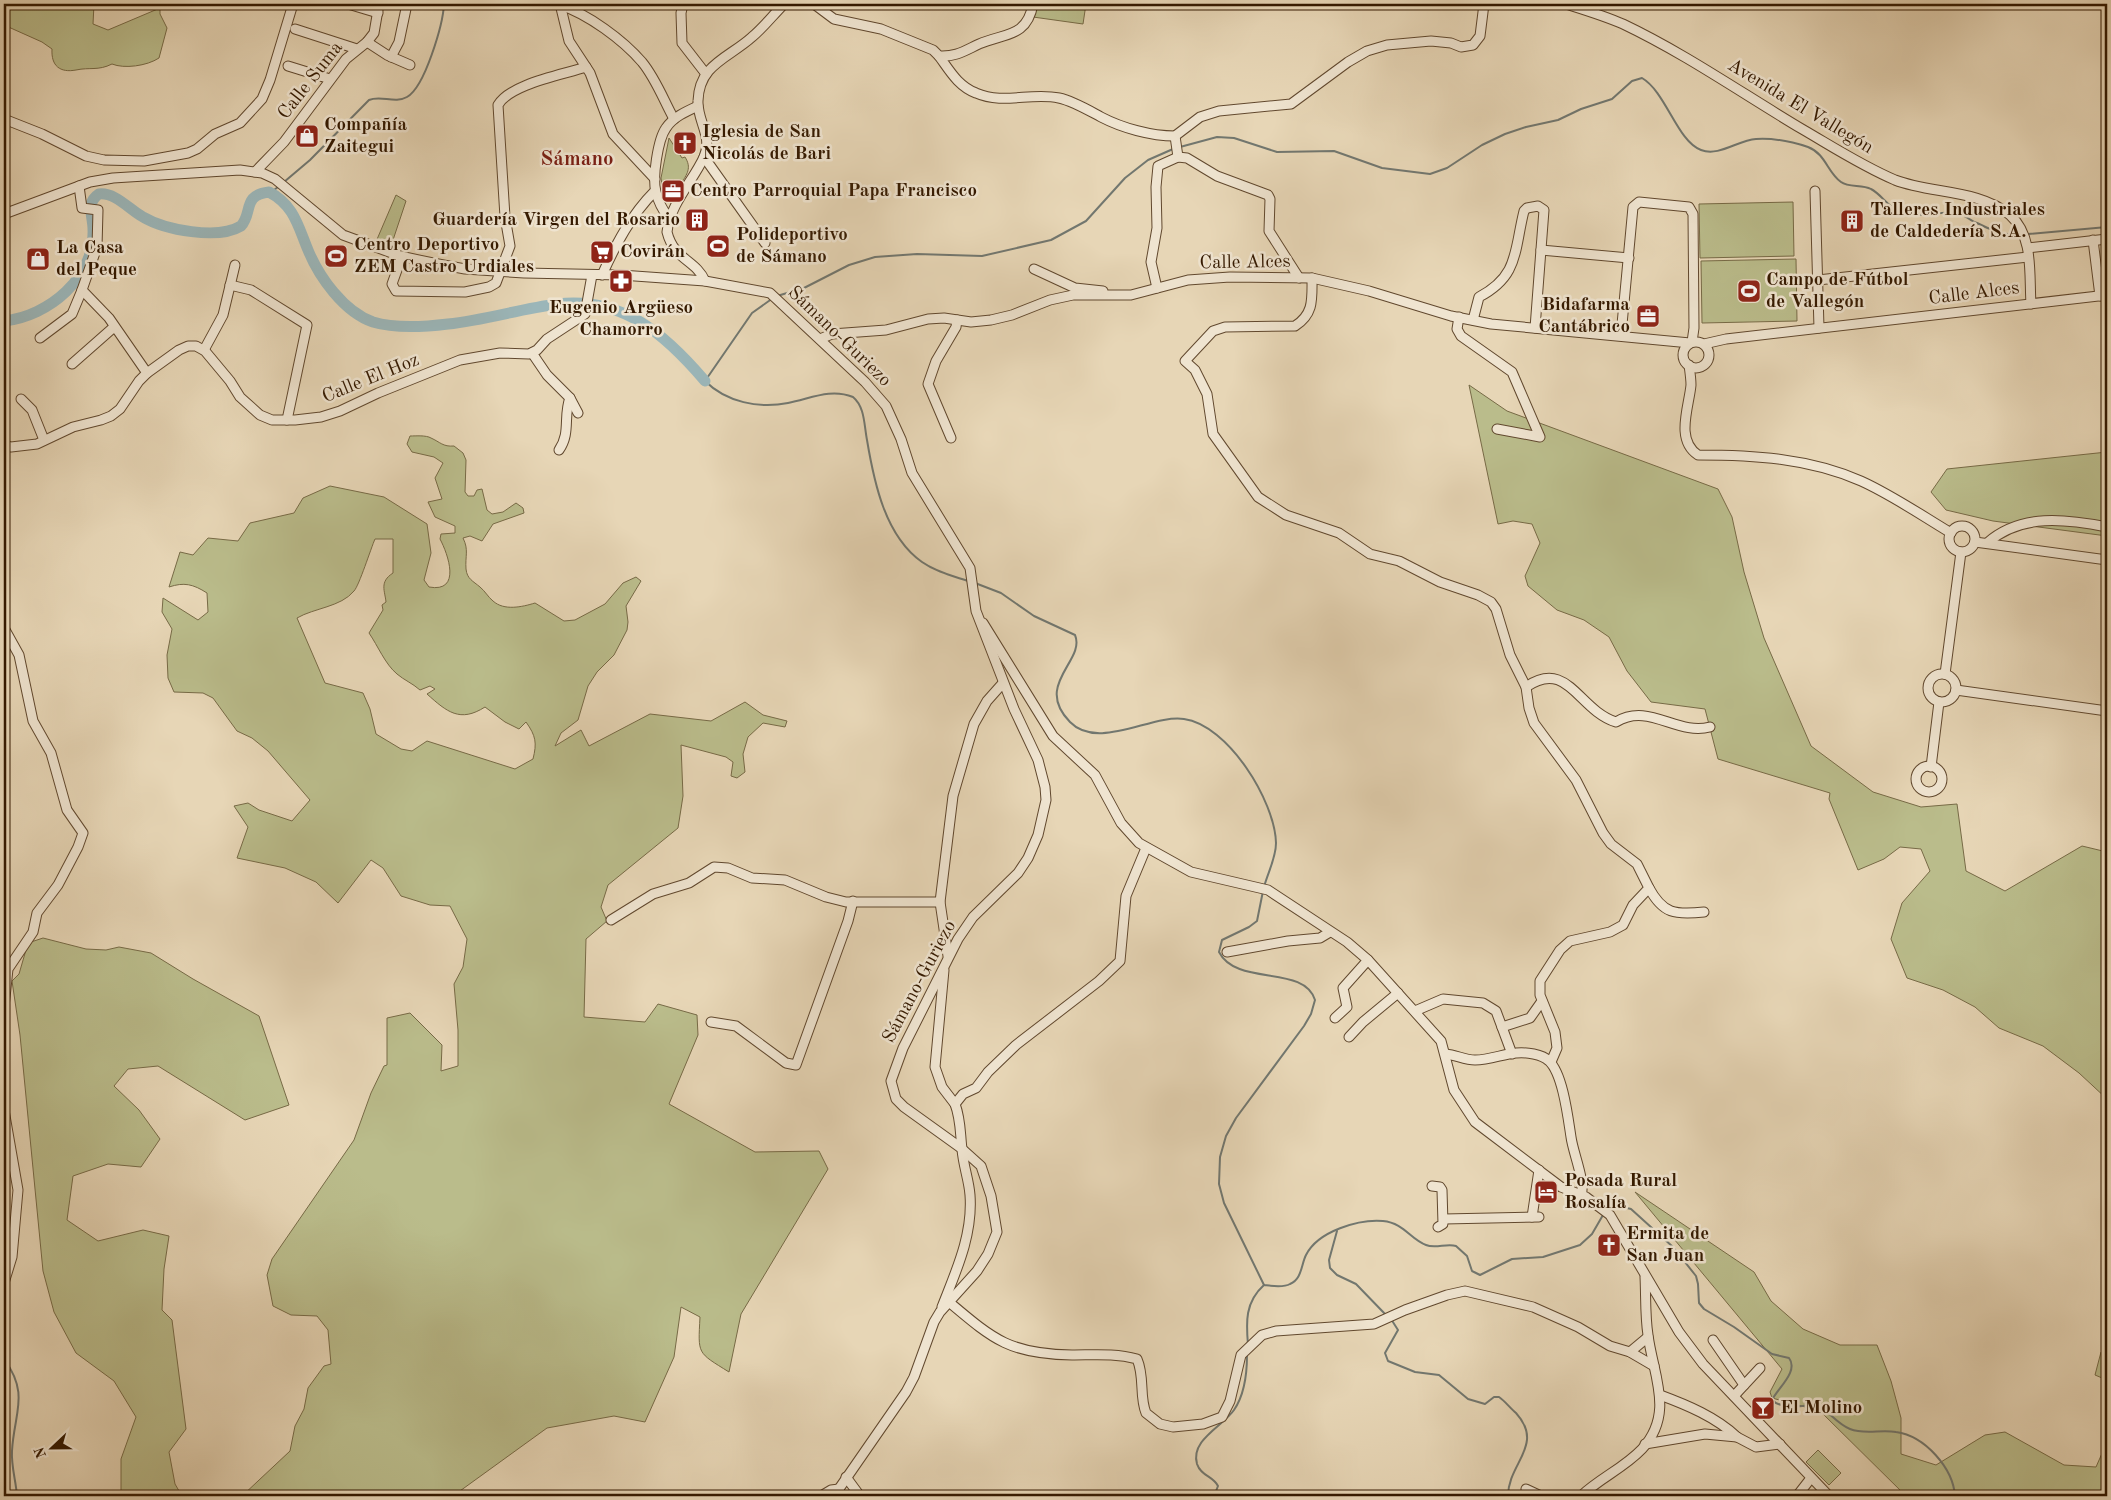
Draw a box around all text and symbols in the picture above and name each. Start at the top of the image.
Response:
street label: Calle Suma [275,38,347,123]
street label: Avenida El Vallegón [1724,56,1876,158]
place label: Compañía Zaitegui [324,116,407,157]
shop icon: Compañía Zaitegui [294,123,320,149]
place label: Iglesia de San Nicolás de Bari [702,123,832,164]
church icon: Iglesia de San Nicolás de Bari [672,130,698,156]
district label: Sámano [540,149,614,170]
office icon: Centro Parroquial Papa Francisco [660,178,686,204]
place label: Centro Parroquial Papa Francisco [690,182,977,201]
place label: Talleres Industriales de Caldedería S.A. [1870,201,2045,242]
building icon: Guardería Virgen del Rosario [684,207,710,233]
building icon: Talleres Industriales de Caldedería S.A. [1839,208,1865,234]
place label: Guardería Virgen del Rosario [432,211,680,230]
place label: Polideportivo de Sámano [736,226,848,267]
sports icon: Polideportivo de Sámano [705,233,731,259]
place label: Centro Deportivo ZEM Castro Urdiales [354,236,534,277]
place label: La Casa del Peque [56,239,137,280]
supermarket icon: Covirán [589,239,615,265]
sports icon: Centro Deportivo ZEM Castro Urdiales [323,243,349,269]
place label: Covirán [620,243,685,262]
shop icon: La Casa del Peque [25,246,51,272]
street label: Calle Alces [1199,253,1291,273]
pharmacy icon: Eugenio Argüeso Chamorro [608,268,634,294]
place label: Campo de Fútbol de Vallegón [1766,271,1909,312]
sports icon: Campo de Fútbol de Vallegón [1736,278,1762,304]
street label: Calle Alces [1928,279,2020,309]
street label: Sámano-Guriezo [784,283,894,391]
place label: Bidafarma Cantábrico [1538,296,1630,337]
place label: Eugenio Argüeso Chamorro [549,299,693,340]
office icon: Bidafarma Cantábrico [1635,303,1661,329]
street label: Calle El Hoz [320,351,422,407]
street label: Sámano-Guriezo [880,918,960,1046]
place label: Posada Rural Rosalía [1564,1172,1677,1213]
hotel icon: Posada Rural Rosalía [1533,1179,1559,1205]
place label: Ermita de San Juan [1626,1225,1709,1266]
church icon: Ermita de San Juan [1596,1232,1622,1258]
bar icon: El Molino [1750,1395,1776,1421]
place label: El Molino [1780,1399,1862,1418]
north arrow [28,1422,78,1472]
text: N [32,1445,49,1460]

